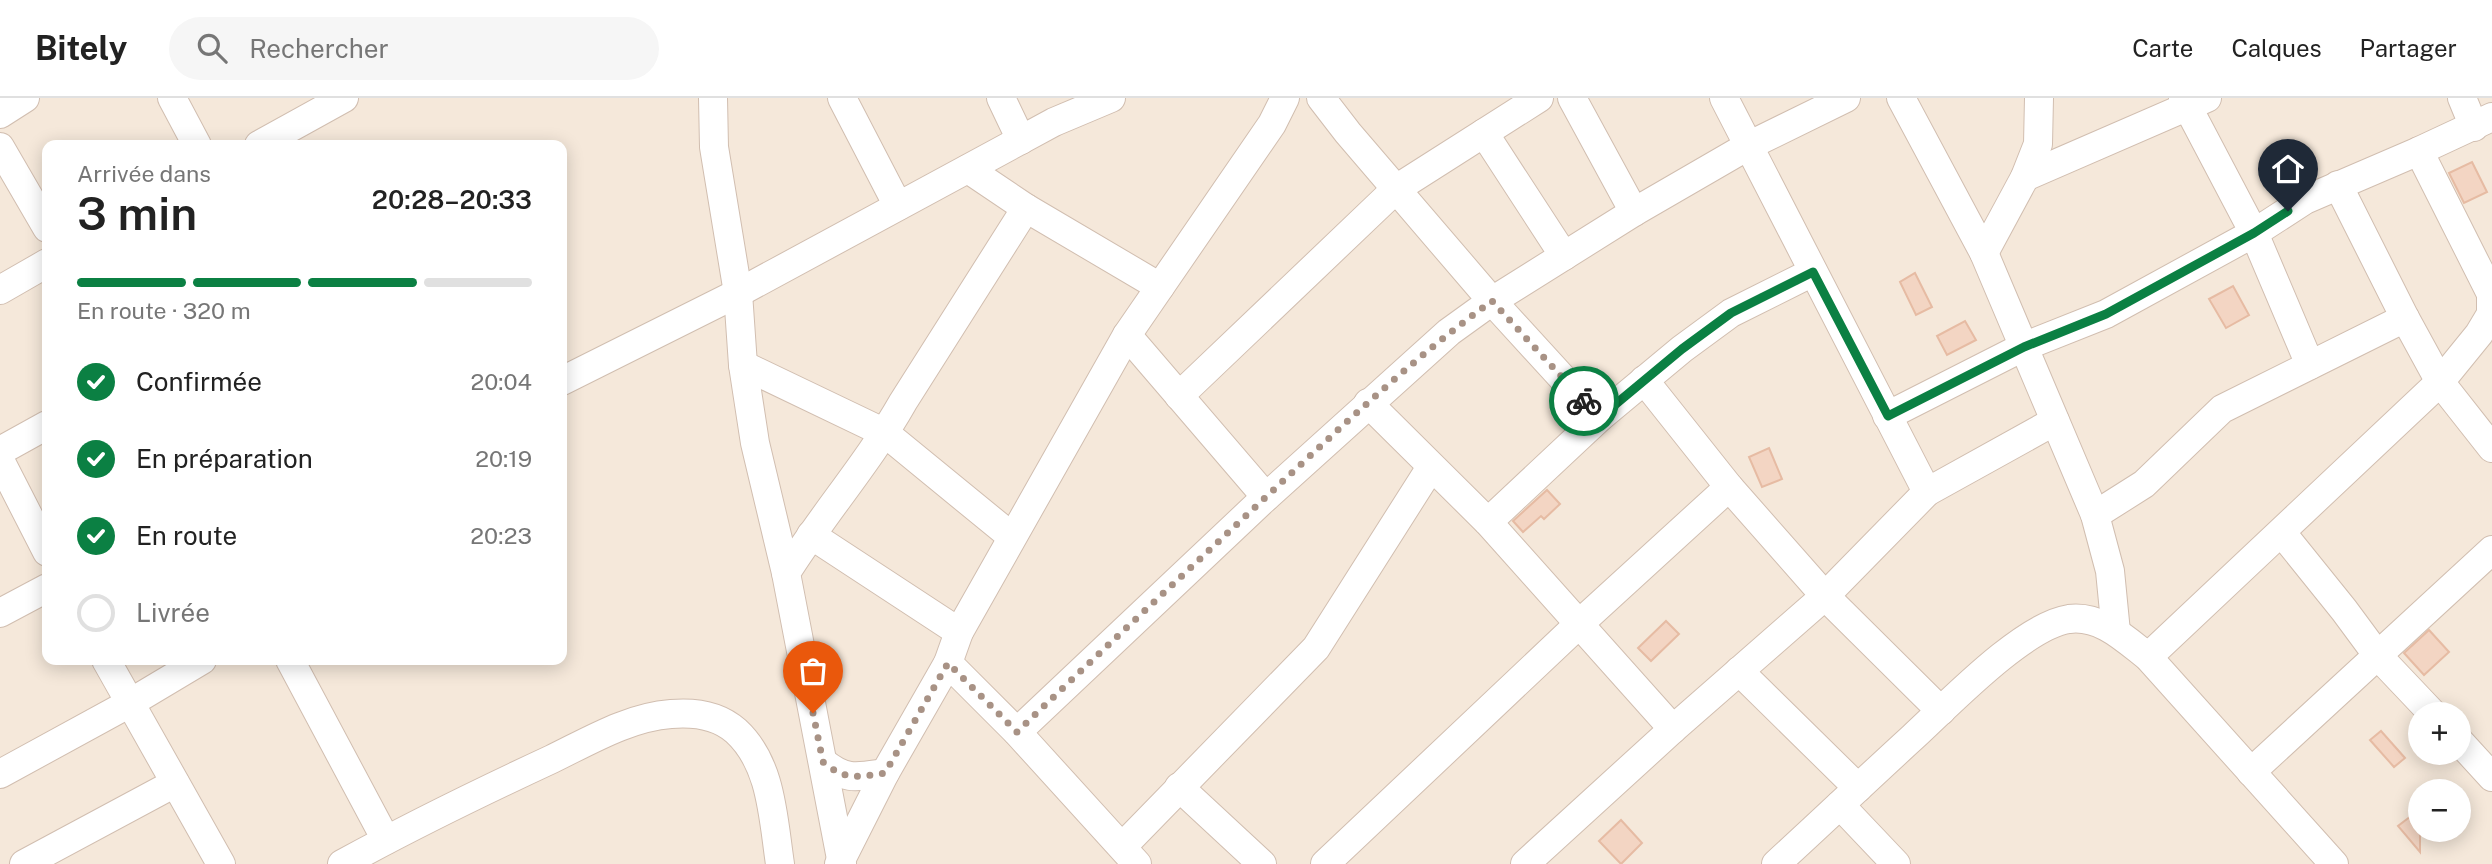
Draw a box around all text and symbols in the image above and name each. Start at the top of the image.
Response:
search box [169,17,659,80]
text: Bitely [35,29,127,67]
icon: search [193,29,231,67]
text: Rechercher [249,33,389,64]
text: Carte [2132,34,2193,62]
text: Calques [2231,34,2322,62]
text: Partager [2360,34,2457,62]
pin [2258,139,2318,211]
icon: home [2269,150,2307,188]
text: Arrivée dans [77,160,211,187]
text: 20:28–20:33 [372,184,532,215]
text: 3 min [77,186,197,240]
text: En route · 320 m [77,297,251,324]
icon: check [77,363,115,401]
text: Confirmée [136,366,262,397]
courier [1549,366,1619,436]
text: 20:04 [471,368,532,395]
icon: bike [1565,382,1603,420]
icon: check [77,440,115,478]
text: En préparation [136,443,313,474]
text: 20:19 [475,445,532,472]
icon: check [77,517,115,555]
text: En route [136,520,237,551]
text: 20:23 [470,522,532,549]
text: Livrée [136,597,210,628]
pin [783,641,843,713]
icon: bag [794,652,832,690]
map controls [2408,702,2471,842]
button: + [2408,702,2471,765]
button: − [2408,779,2471,842]

